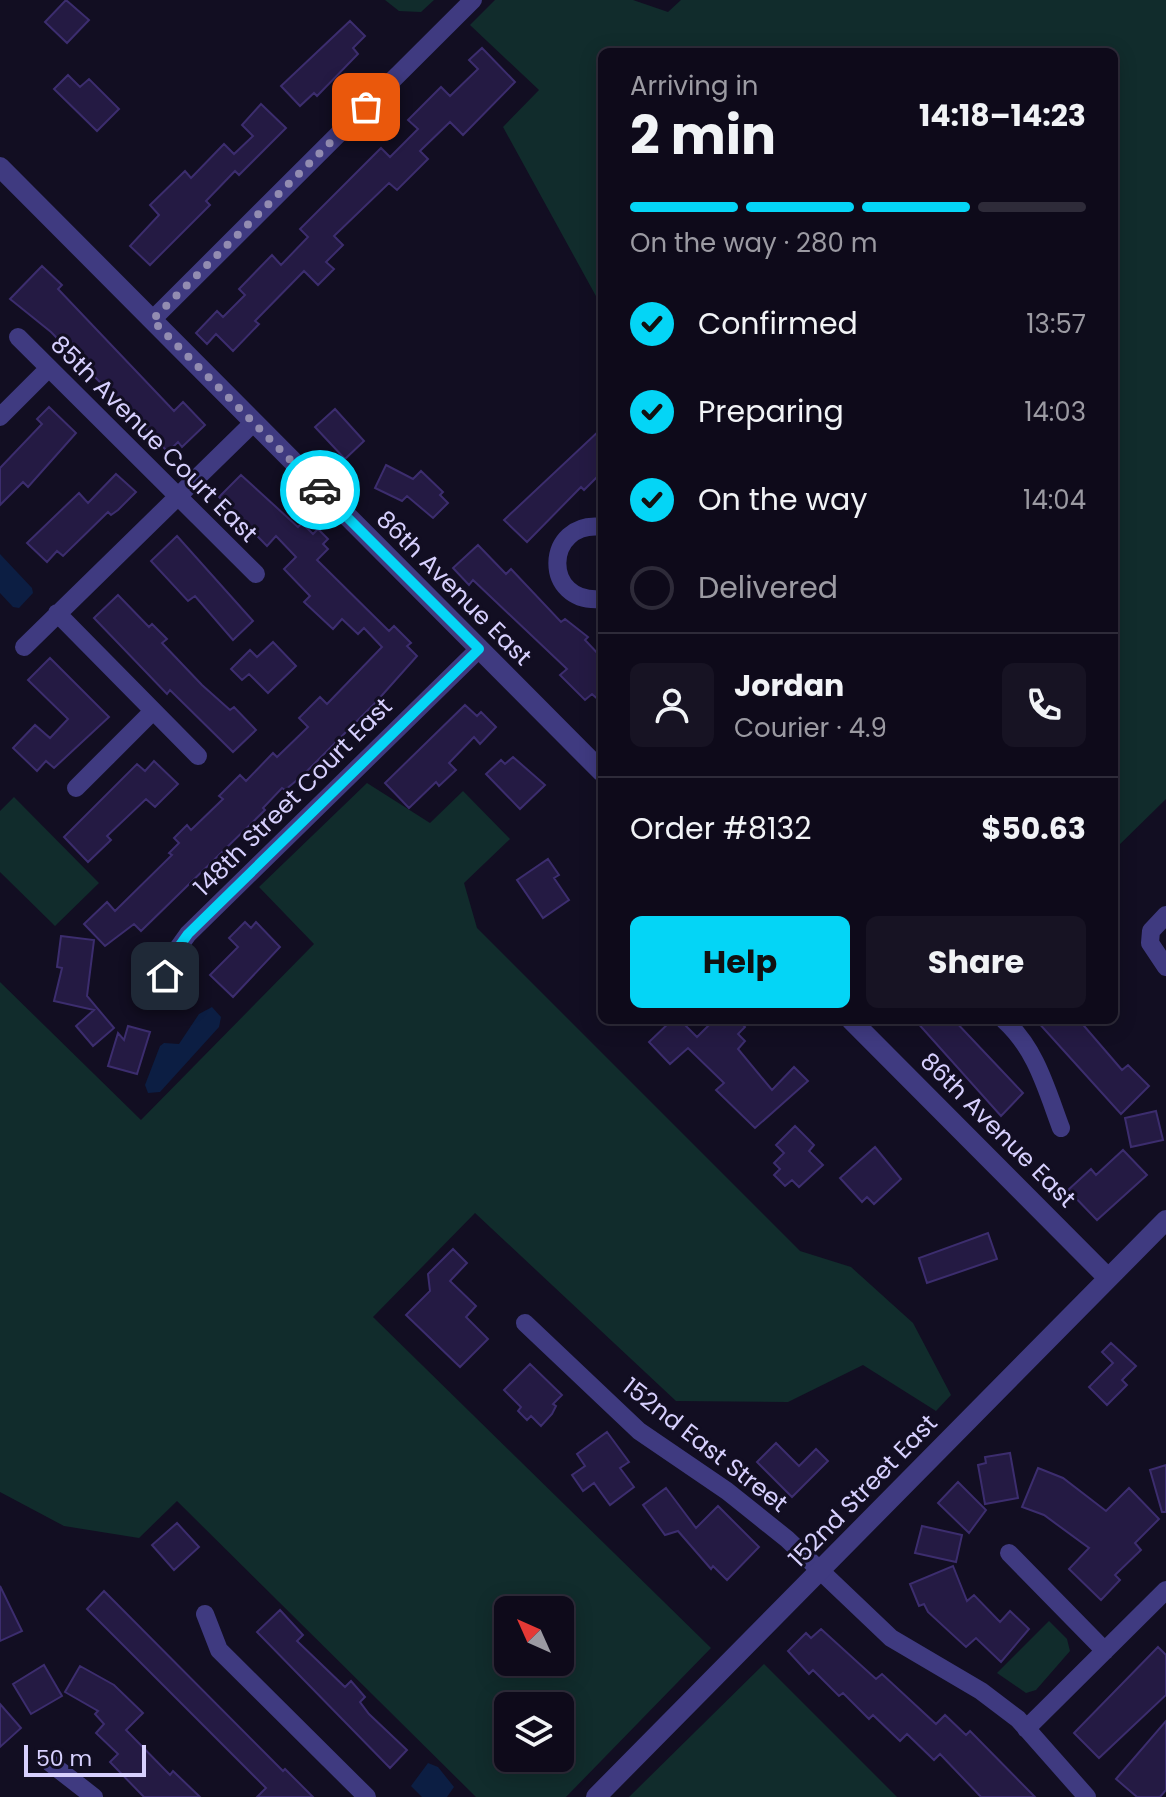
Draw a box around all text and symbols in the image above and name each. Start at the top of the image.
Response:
text: Arriving in [630,68,759,104]
pin [332,73,400,141]
icon: bag [344,85,388,129]
text: 14:18–14:23 [919,94,1086,137]
text: 2 min [630,99,776,172]
text: On the way · 280 m [630,225,878,261]
icon: check [630,302,674,346]
text: Confirmed [698,302,858,345]
text: 13:57 [1026,306,1086,342]
street label: 85th Avenue Court East [44,328,265,549]
icon: check [630,390,674,434]
text: Preparing [698,390,844,433]
text: 14:03 [1024,394,1086,430]
courier [280,450,360,530]
icon: car [298,468,342,512]
icon: check [630,478,674,522]
text: On the way [698,478,867,521]
text: 14:04 [1023,482,1086,518]
street label: 86th Avenue East [369,503,539,673]
text: Delivered [698,566,838,609]
button: person [630,663,714,747]
button: phone [1002,663,1086,747]
text: Jordan [734,664,844,707]
street label: 148th Street Court East [186,690,399,903]
text: Courier · 4.9 [734,710,887,746]
text: Order #8132 [630,807,812,850]
text: $50.63 [981,807,1086,850]
button: Help [630,916,850,1008]
button: Share [866,916,1086,1008]
pin [131,942,199,1010]
icon: home [143,954,187,998]
street label: 86th Avenue East [913,1045,1083,1215]
street label: 152nd East Street [616,1370,795,1519]
street label: 152nd Street East [781,1407,944,1574]
north arrow [494,1596,574,1676]
map controls [494,1596,574,1772]
button: layers [494,1692,574,1772]
scale bar [24,1741,146,1777]
text: 50 m [36,1743,92,1774]

